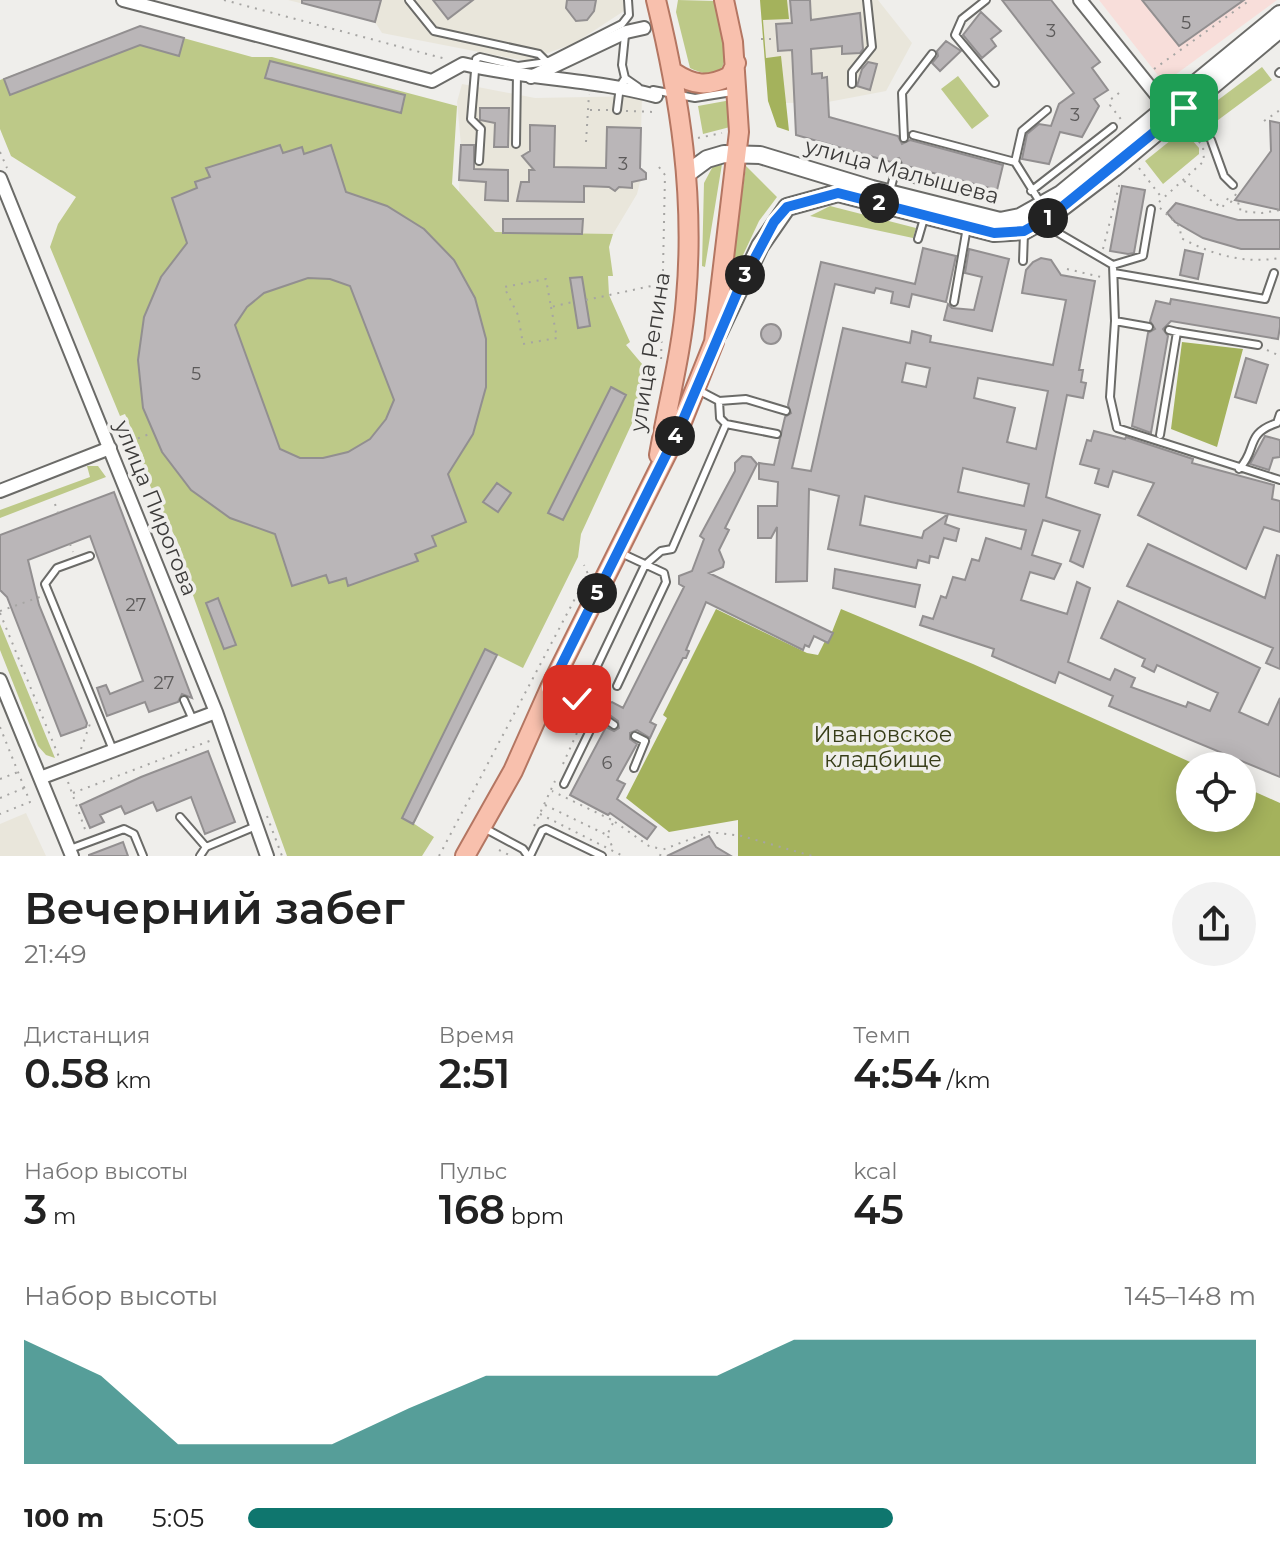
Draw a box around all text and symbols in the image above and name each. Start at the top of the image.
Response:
house number: 5 [1181,12,1191,34]
house number: 3 [1046,20,1056,42]
pin [1150,74,1218,142]
icon: arrive [1162,86,1206,130]
house number: 3 [1070,104,1080,126]
street label: улица Малышева [801,132,1002,210]
house number: 3 [618,153,628,175]
pin: 2 [859,183,899,223]
text: 2 [873,189,885,216]
pin: 1 [1028,198,1068,238]
text: 1 [1044,204,1052,231]
pin: 3 [725,255,765,295]
text: 3 [738,261,752,288]
street label: улица Репина [624,270,676,435]
house number: 5 [191,363,201,385]
street label: улица Пирогова [108,415,204,600]
pin: 4 [655,416,695,456]
text: 4 [667,422,683,449]
pin: 5 [577,573,617,613]
text: 5 [590,579,604,606]
house number: 27 [126,594,146,616]
pin [543,665,611,733]
house number: 27 [154,672,174,694]
icon: check [555,677,599,721]
park label: Ивановское кладбище [814,721,952,773]
house number: 6 [602,752,613,774]
map controls [1176,752,1256,832]
button: locate [1176,752,1256,832]
text: Вечерний забег [24,881,405,935]
button: share [1172,882,1256,966]
text: 21:49 [24,938,87,970]
text: Дистанция [24,1022,150,1049]
text: Время [439,1022,515,1049]
text: Темп [853,1022,911,1049]
text: 0.58 [24,1049,110,1098]
text: 2:51 [439,1049,510,1098]
text: 4:54 [853,1049,941,1098]
text: km [110,1067,152,1094]
text: /km [941,1067,991,1094]
text: Набор высоты [24,1158,188,1185]
text: Пульс [439,1158,507,1185]
text: kcal [853,1158,897,1185]
text: 3 [24,1185,47,1234]
text: 168 [439,1185,505,1234]
text: 45 [853,1185,904,1234]
text: m [47,1203,76,1230]
text: bpm [505,1203,564,1230]
text: Набор высоты [24,1280,218,1312]
text: 145–148 m [1124,1280,1256,1312]
text: 100 m [24,1502,104,1534]
text: 5:05 [152,1502,204,1534]

